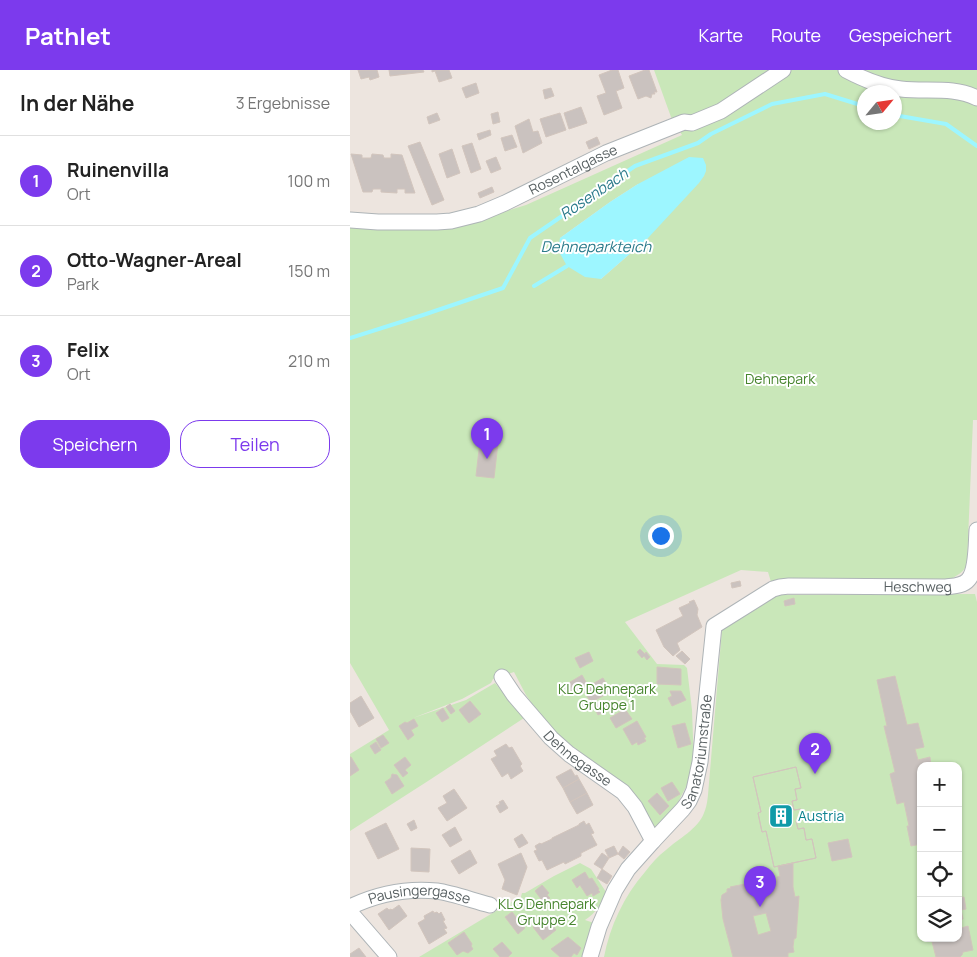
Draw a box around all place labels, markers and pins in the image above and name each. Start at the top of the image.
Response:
pin: 1 [471,418,503,459]
pin: 2 [799,733,831,774]
building icon: Austria [768,803,794,829]
place label: Austria [798,806,844,825]
pin: 3 [744,866,776,907]

